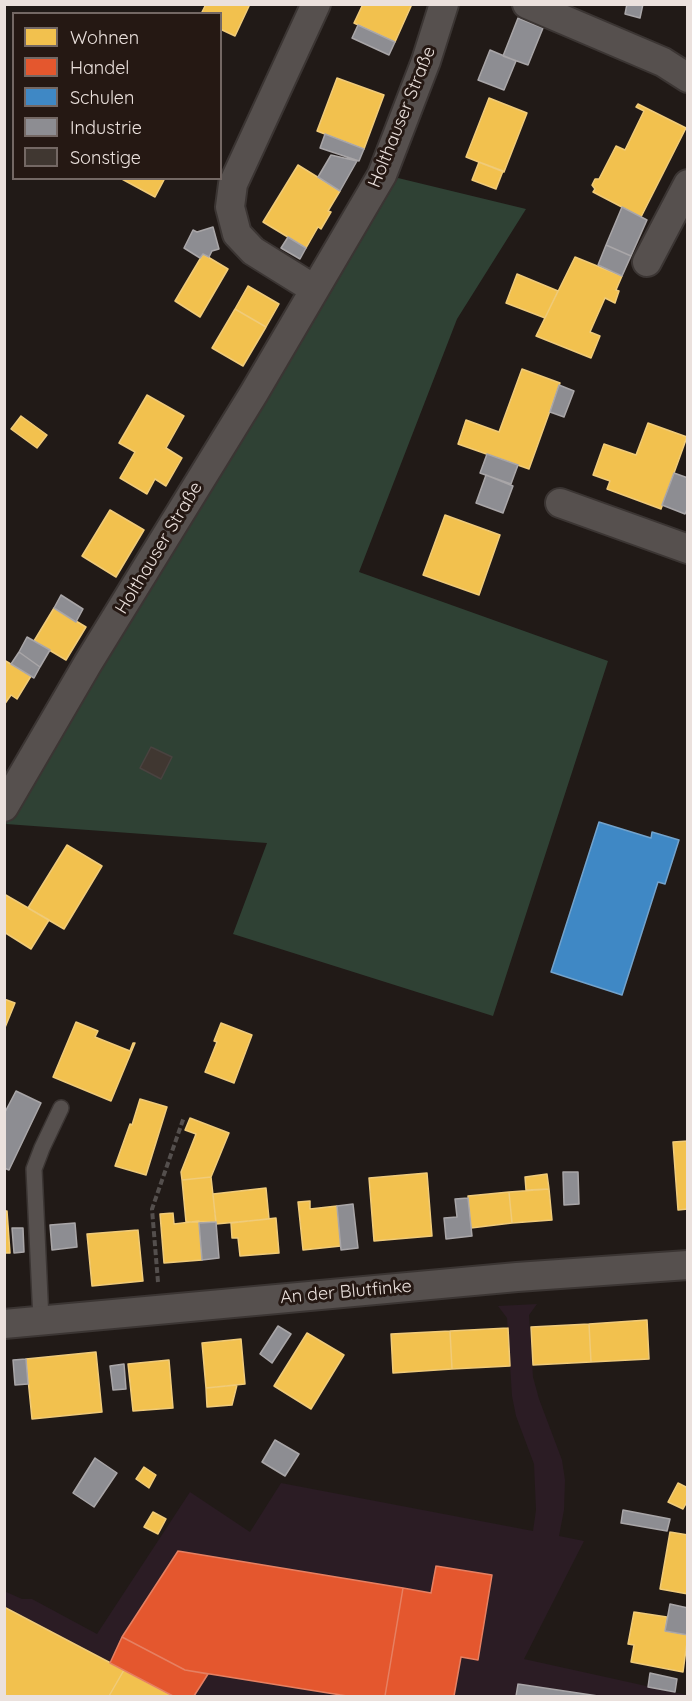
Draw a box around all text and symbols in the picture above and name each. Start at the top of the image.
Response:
legend [12,12,222,180]
text: Wohnen [70,26,139,49]
street label: Holthauser Straße [364,43,440,191]
text: Handel [70,56,130,79]
text: Schulen [70,86,134,109]
text: Industrie [70,116,142,139]
text: Sonstige [70,146,141,169]
street label: Holthauser Straße [111,478,207,618]
street label: An der Blutfinke [279,1275,413,1309]

